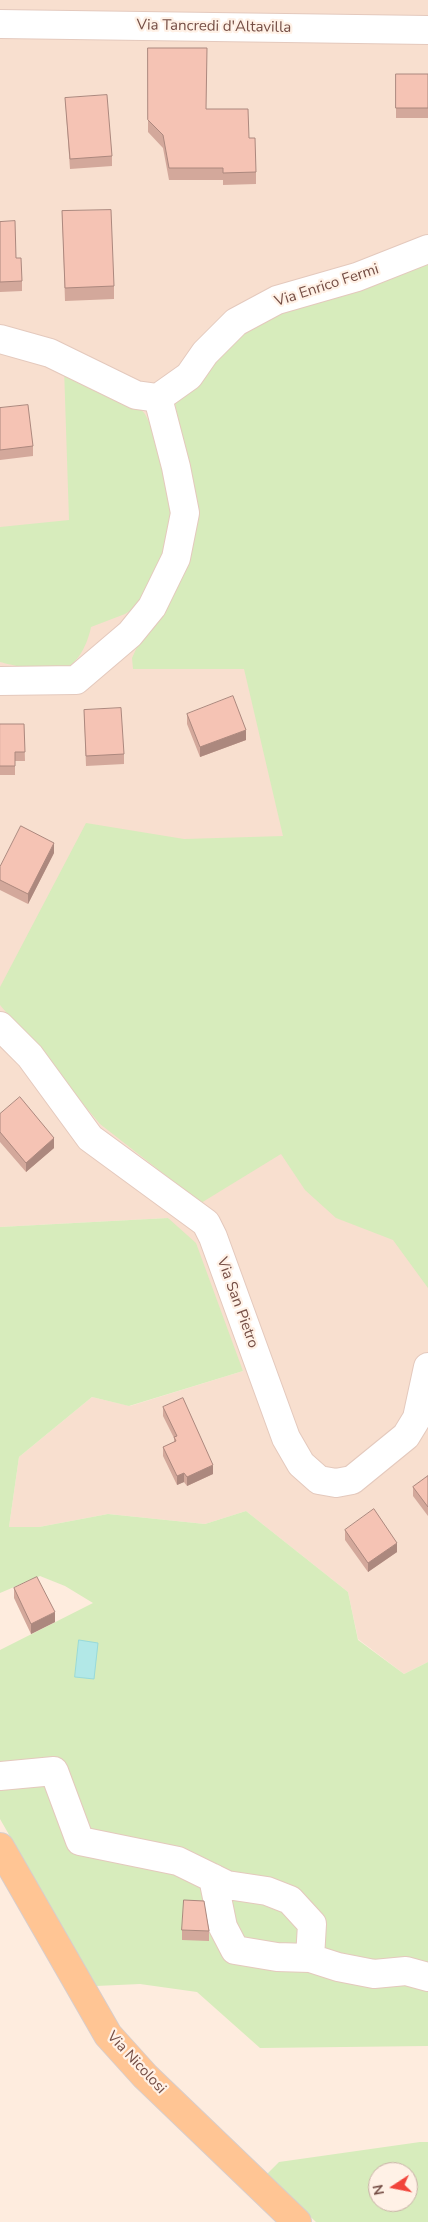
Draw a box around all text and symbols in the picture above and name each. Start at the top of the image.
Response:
street label: Via Tancredi d'Altavilla [136,17,292,37]
street label: Via Enrico Fermi [273,261,381,311]
street label: Via San Pietro [212,1255,262,1351]
street label: Via Nicolosi [103,2028,169,2098]
north arrow [368,2162,418,2212]
text: N [368,2183,389,2197]

